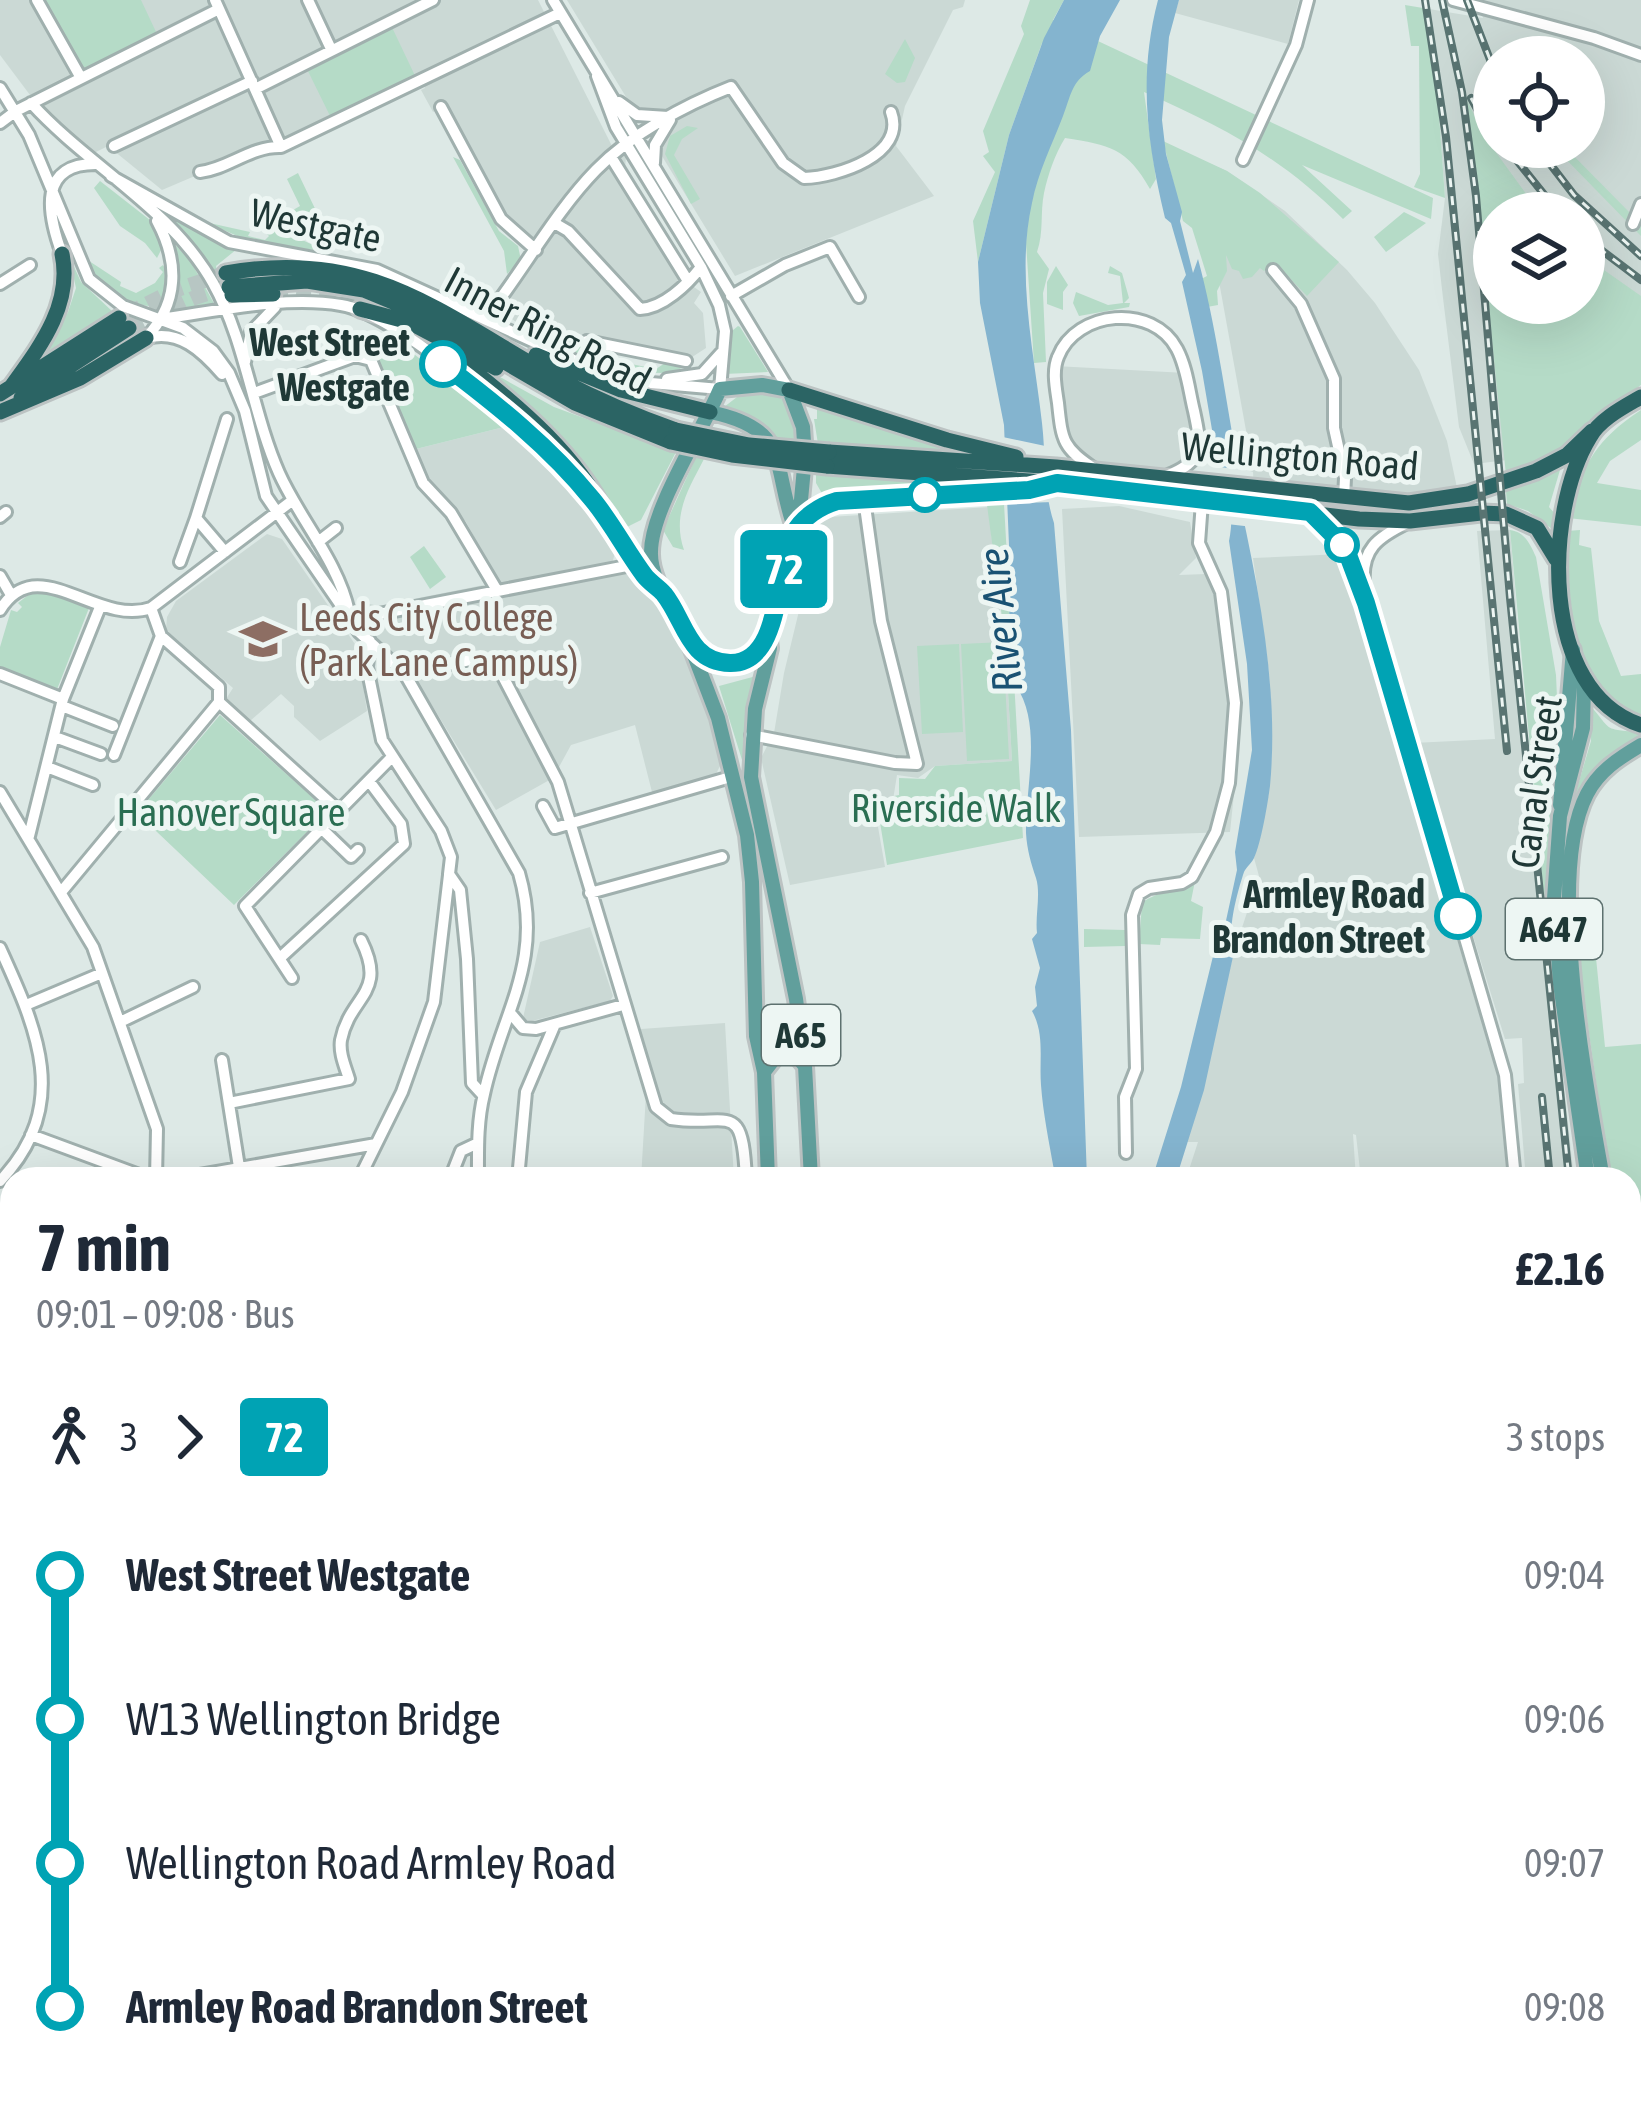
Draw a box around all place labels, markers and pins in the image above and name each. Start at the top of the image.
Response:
place label: West Street Westgate [248,320,411,409]
marker: West Street Westgate [421,342,465,386]
unlabelled marker [909,479,941,511]
unlabelled marker [1326,529,1358,561]
place label: Leeds City College (Park Lane Campus) [299,595,578,684]
school or university icon: Leeds City College (Park Lane Campus) [238,614,288,664]
place label: Armley Road Brandon Street [1212,872,1426,961]
marker: Armley Road Brandon Street [1436,894,1480,938]

